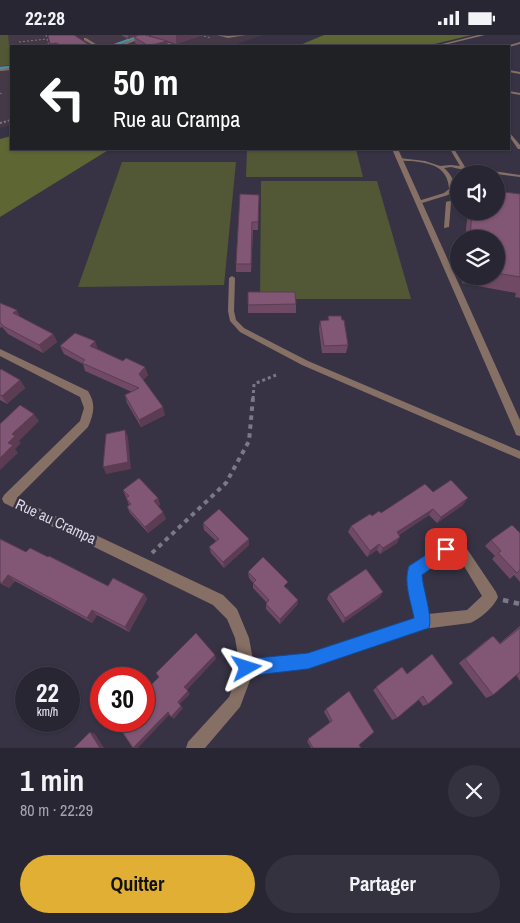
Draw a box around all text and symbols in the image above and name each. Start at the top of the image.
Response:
text: 22:28 [25,5,65,31]
text: 50 m [113,59,178,106]
icon: left [30,65,95,130]
text: Rue au Crampa [113,104,240,134]
map controls [450,165,505,285]
button: sound [450,165,505,220]
button: layers [450,230,505,285]
street label: Rue au Crampa [12,493,100,549]
pin [425,528,467,570]
icon: arrive [432,535,460,563]
position arrow [220,641,272,693]
speed limit sign: 30 [90,667,155,732]
text: 22 [36,676,59,710]
text: km/h [37,704,58,720]
text: 1 min [20,760,84,800]
button: close [448,765,500,817]
text: 80 m · 22:29 [20,799,93,821]
button: Quitter [20,855,255,913]
button: Partager [265,855,500,913]

